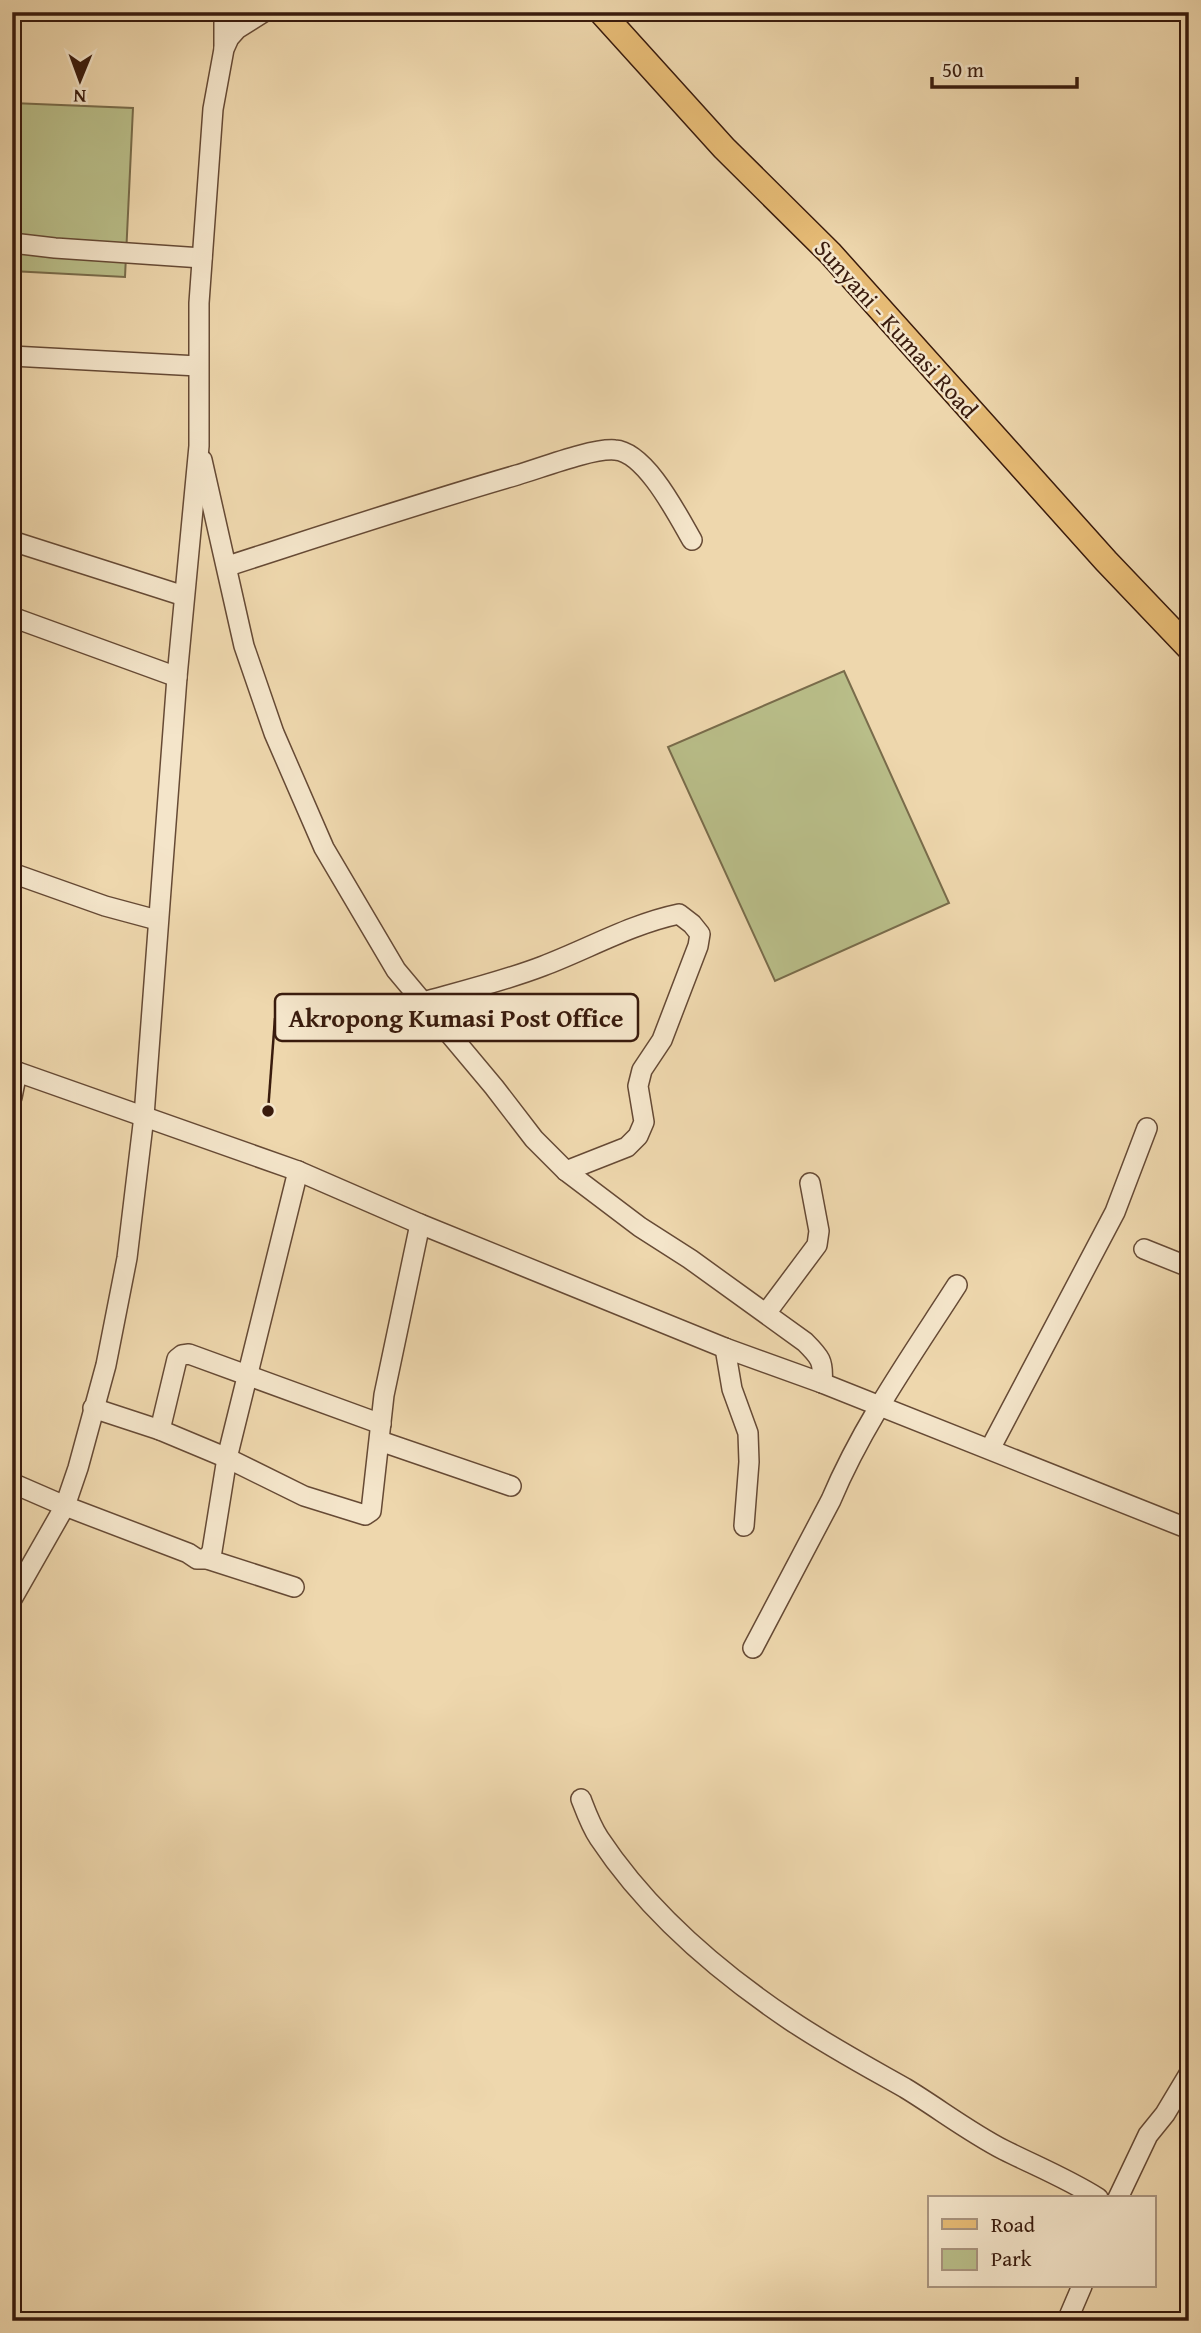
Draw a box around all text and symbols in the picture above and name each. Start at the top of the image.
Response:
north arrow [46,46,116,116]
scale bar [932,46,1077,90]
text: 50 m [942,54,984,85]
text: N [73,83,86,111]
street label: Sunyani - Kumasi Road [806,231,986,426]
callout: Akropong Kumasi Post Office [275,994,638,1041]
text: Akropong Kumasi Post Office [288,998,624,1037]
legend [928,2196,1156,2288]
text: Road [991,2209,1036,2240]
text: Park [991,2243,1032,2274]

